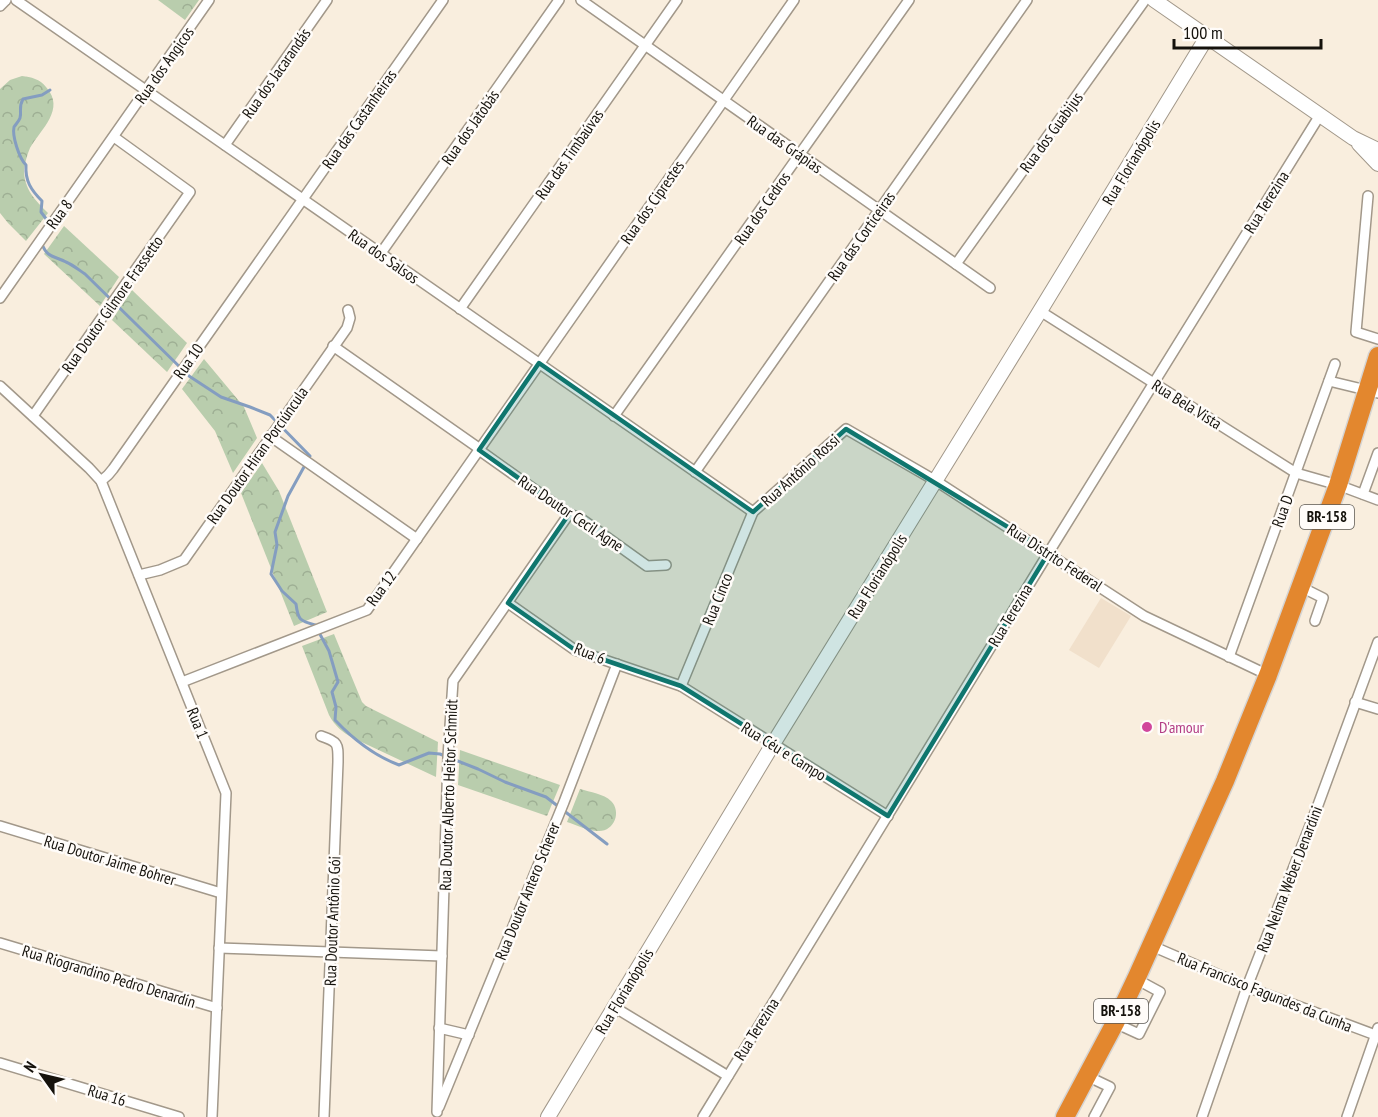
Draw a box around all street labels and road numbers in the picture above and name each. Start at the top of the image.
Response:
street label: Rua dos Angicos [130,23,198,107]
street label: Rua dos Jacarandás [237,24,315,122]
street label: Rua das Castanheiras [317,66,401,172]
street label: Rua dos Jatobás [437,86,503,168]
street label: Rua dos Guabijus [1015,88,1087,176]
street label: Rua das Timbaúvas [531,105,607,203]
street label: Rua das Grápias [743,111,827,177]
street label: Rua Florianópolis [1098,116,1164,208]
street label: Rua dos Ciprestes [616,156,688,248]
street label: Rua Terezina [1239,167,1293,237]
street label: Rua dos Cedros [730,168,794,248]
street label: Rua das Corticeiras [823,187,899,285]
street label: Rua 8 [42,195,76,233]
street label: Rua dos Salsos [345,224,423,288]
street label: Rua Doutor Gilmore Frassetto [57,232,167,376]
street label: Rua 10 [169,339,207,383]
street label: Rua Bela Vista [1148,375,1226,433]
street label: Rua Doutor Hiran Porciúncula [202,383,312,527]
street label: Rua Antônio Rossi [757,430,843,510]
street label: Rua Doutor Cecil Agne [515,470,627,556]
street label: Rua D [1267,492,1297,530]
road number: BR-158 [1300,505,1354,529]
street label: Rua Distrito Federal [1004,519,1107,595]
street label: Rua Florianópolis [843,530,911,622]
street label: Rua 12 [361,566,401,610]
street label: Rua Cinco [698,570,737,628]
street label: Rua Terezina [983,580,1037,650]
street label: Rua 6 [572,638,608,668]
street label: Rua Doutor Alberto Heitor Schmidt [435,698,461,891]
street label: Rua 1 [183,705,213,741]
street label: Rua Céu e Campo [738,717,830,785]
street label: Rua Nelma Weber Denardini [1252,803,1326,955]
street label: Rua Doutor Antero Scherer [490,819,564,963]
street label: Rua Doutor Jaime Bohrer [42,830,179,890]
street label: Rua Doutor Antônio Gói [320,856,344,986]
street label: Rua Riograndino Pedro Denardin [20,940,198,1012]
street label: Rua Florianópolis [591,945,657,1037]
street label: Rua Francisco Fagundes da Cunha [1175,948,1355,1036]
street label: Rua Terezina [729,994,783,1064]
road number: BR-158 [1094,999,1148,1023]
street label: Rua 16 [86,1080,128,1110]

